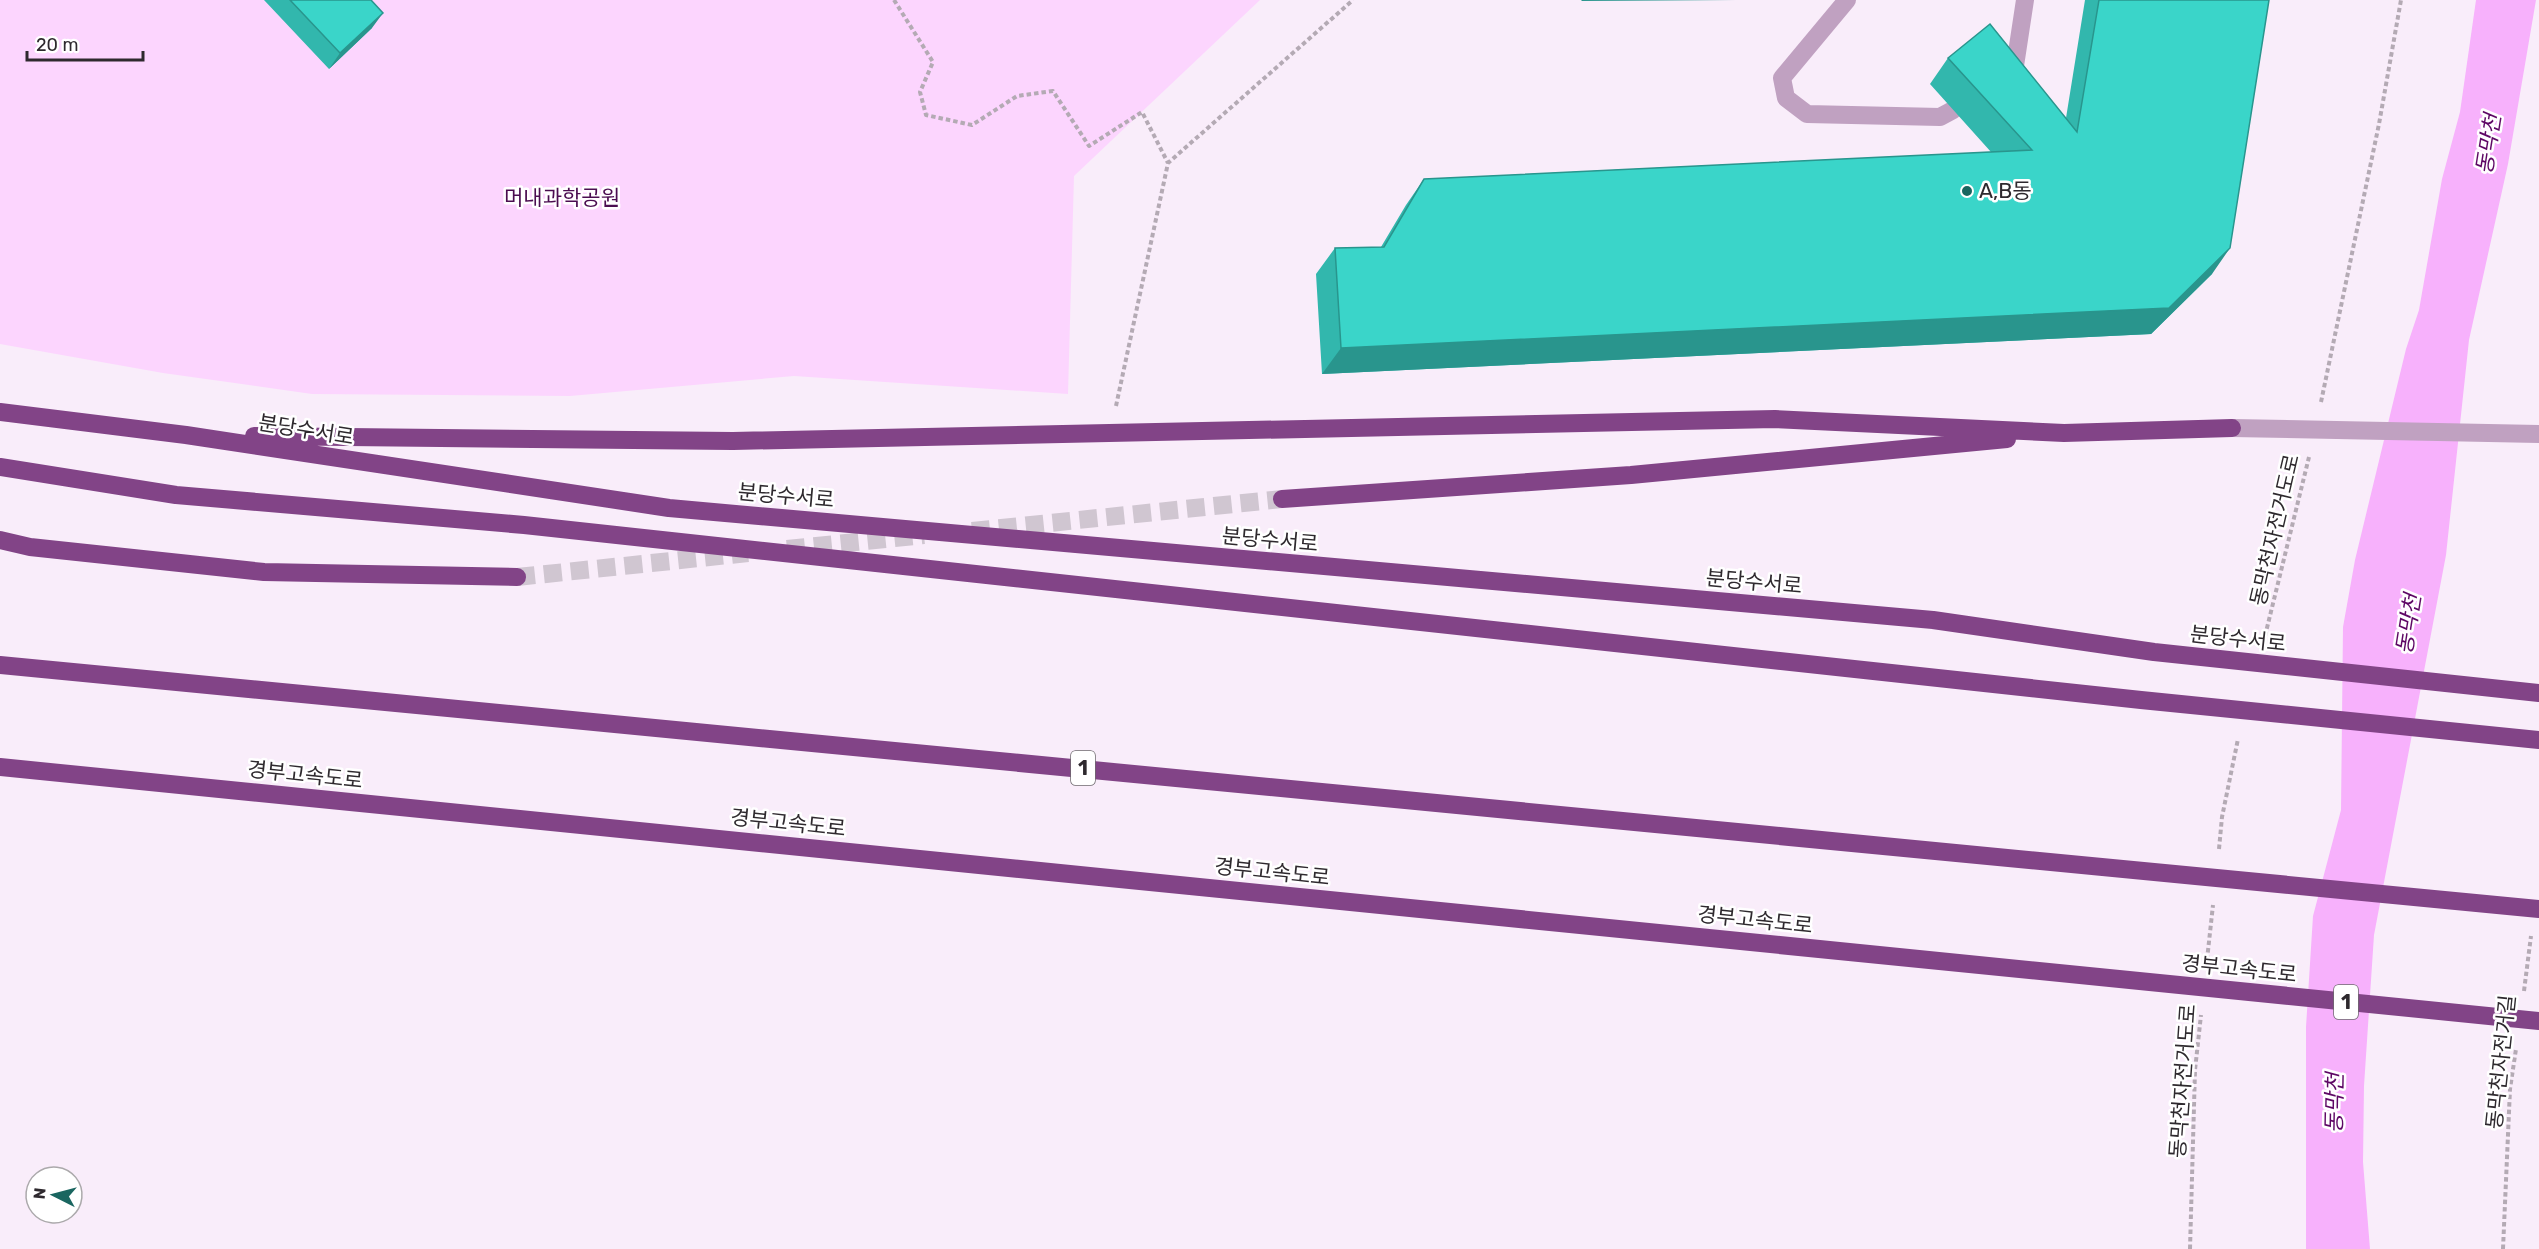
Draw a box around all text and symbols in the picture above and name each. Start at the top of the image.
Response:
scale bar [27,24,142,62]
text: 20 m [36,34,78,56]
water label: 동막천 [2470,109,2507,176]
place label: A,B동 [1979,178,2032,203]
marker: A,B동 [1960,184,1974,198]
park label: 머내과학공원 [504,185,620,210]
street label: 분당수서로 [256,410,356,449]
street label: 동막천자전거도로 [2245,452,2304,608]
street label: 분당수서로 [737,479,835,512]
street label: 분당수서로 [1221,523,1319,556]
street label: 분당수서로 [1705,565,1803,598]
water label: 동막천 [2390,589,2427,656]
street label: 분당수서로 [2189,621,2287,656]
road number: 1 [1071,751,1095,785]
street label: 경부고속도로 [246,756,364,793]
street label: 경부고속도로 [729,804,847,841]
street label: 경부고속도로 [1213,853,1331,890]
street label: 경부고속도로 [1696,901,1814,938]
street label: 경부고속도로 [2180,950,2298,987]
road number: 1 [2334,985,2358,1019]
street label: 동막천자전거길 [2481,993,2520,1131]
street label: 동막천자전거도로 [2165,1003,2200,1159]
water label: 동막천 [2320,1070,2349,1134]
north arrow [24,1165,84,1225]
text: N [30,1187,50,1200]

